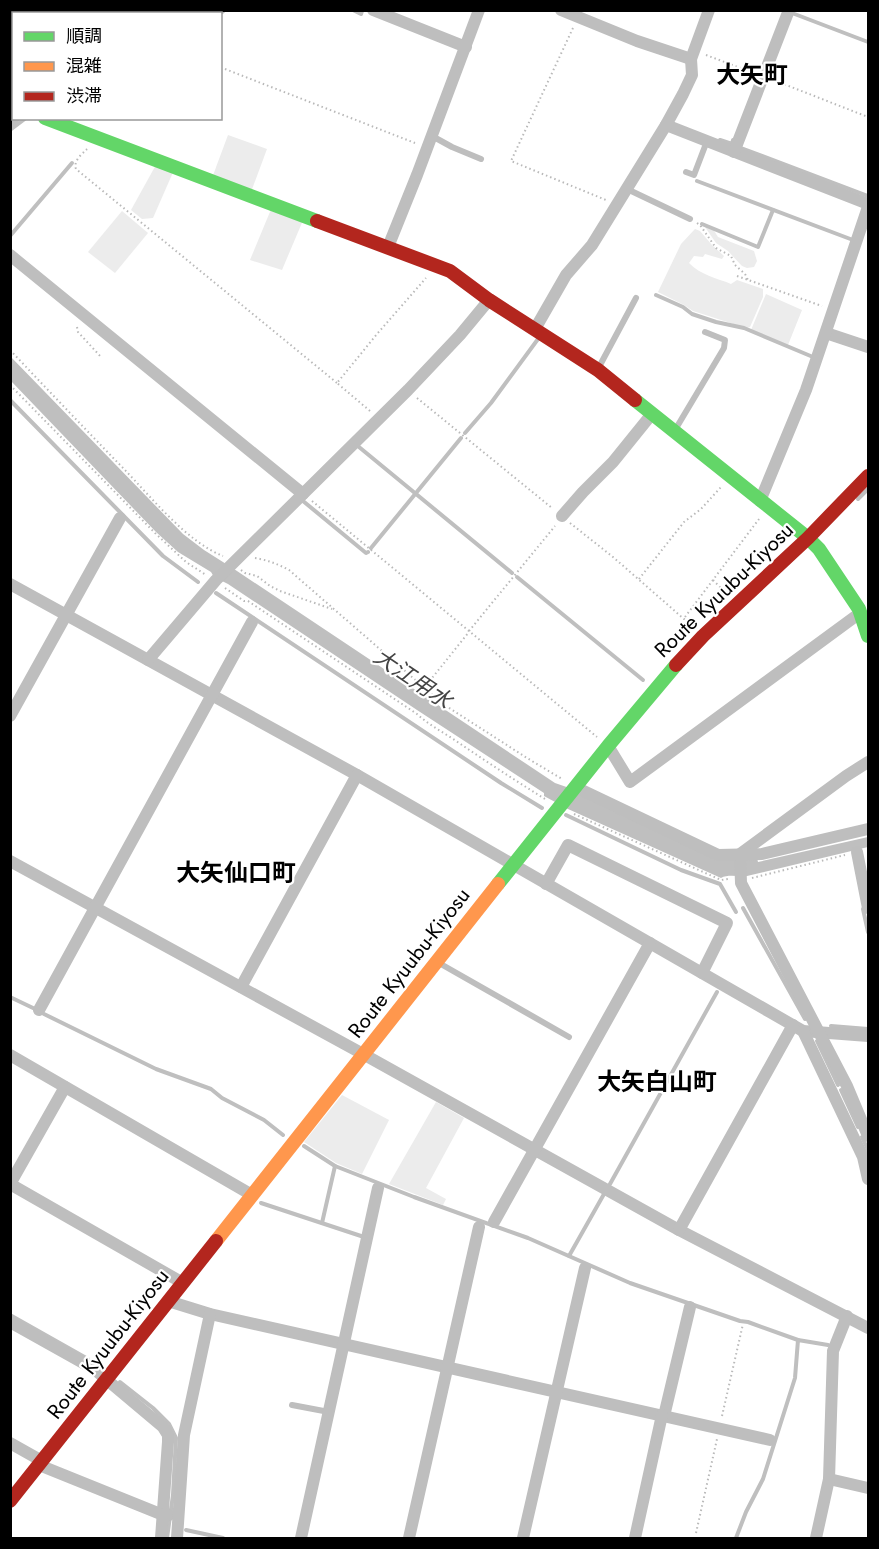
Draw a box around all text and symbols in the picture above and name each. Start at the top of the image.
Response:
legend [12,12,222,120]
text: 順調 [66,23,102,49]
text: 混雑 [66,53,102,79]
district label: 大矢町 [716,57,788,92]
text: 渋滞 [66,83,102,109]
street label: Route Kyuubu-Kiyosu [648,516,800,664]
water label: 大江用水 [368,640,460,717]
district label: 大矢仙口町 [176,855,296,890]
street label: Route Kyuubu-Kiyosu [341,882,477,1044]
district label: 大矢白山町 [597,1064,717,1099]
street label: Route Kyuubu-Kiyosu [40,1263,176,1425]

